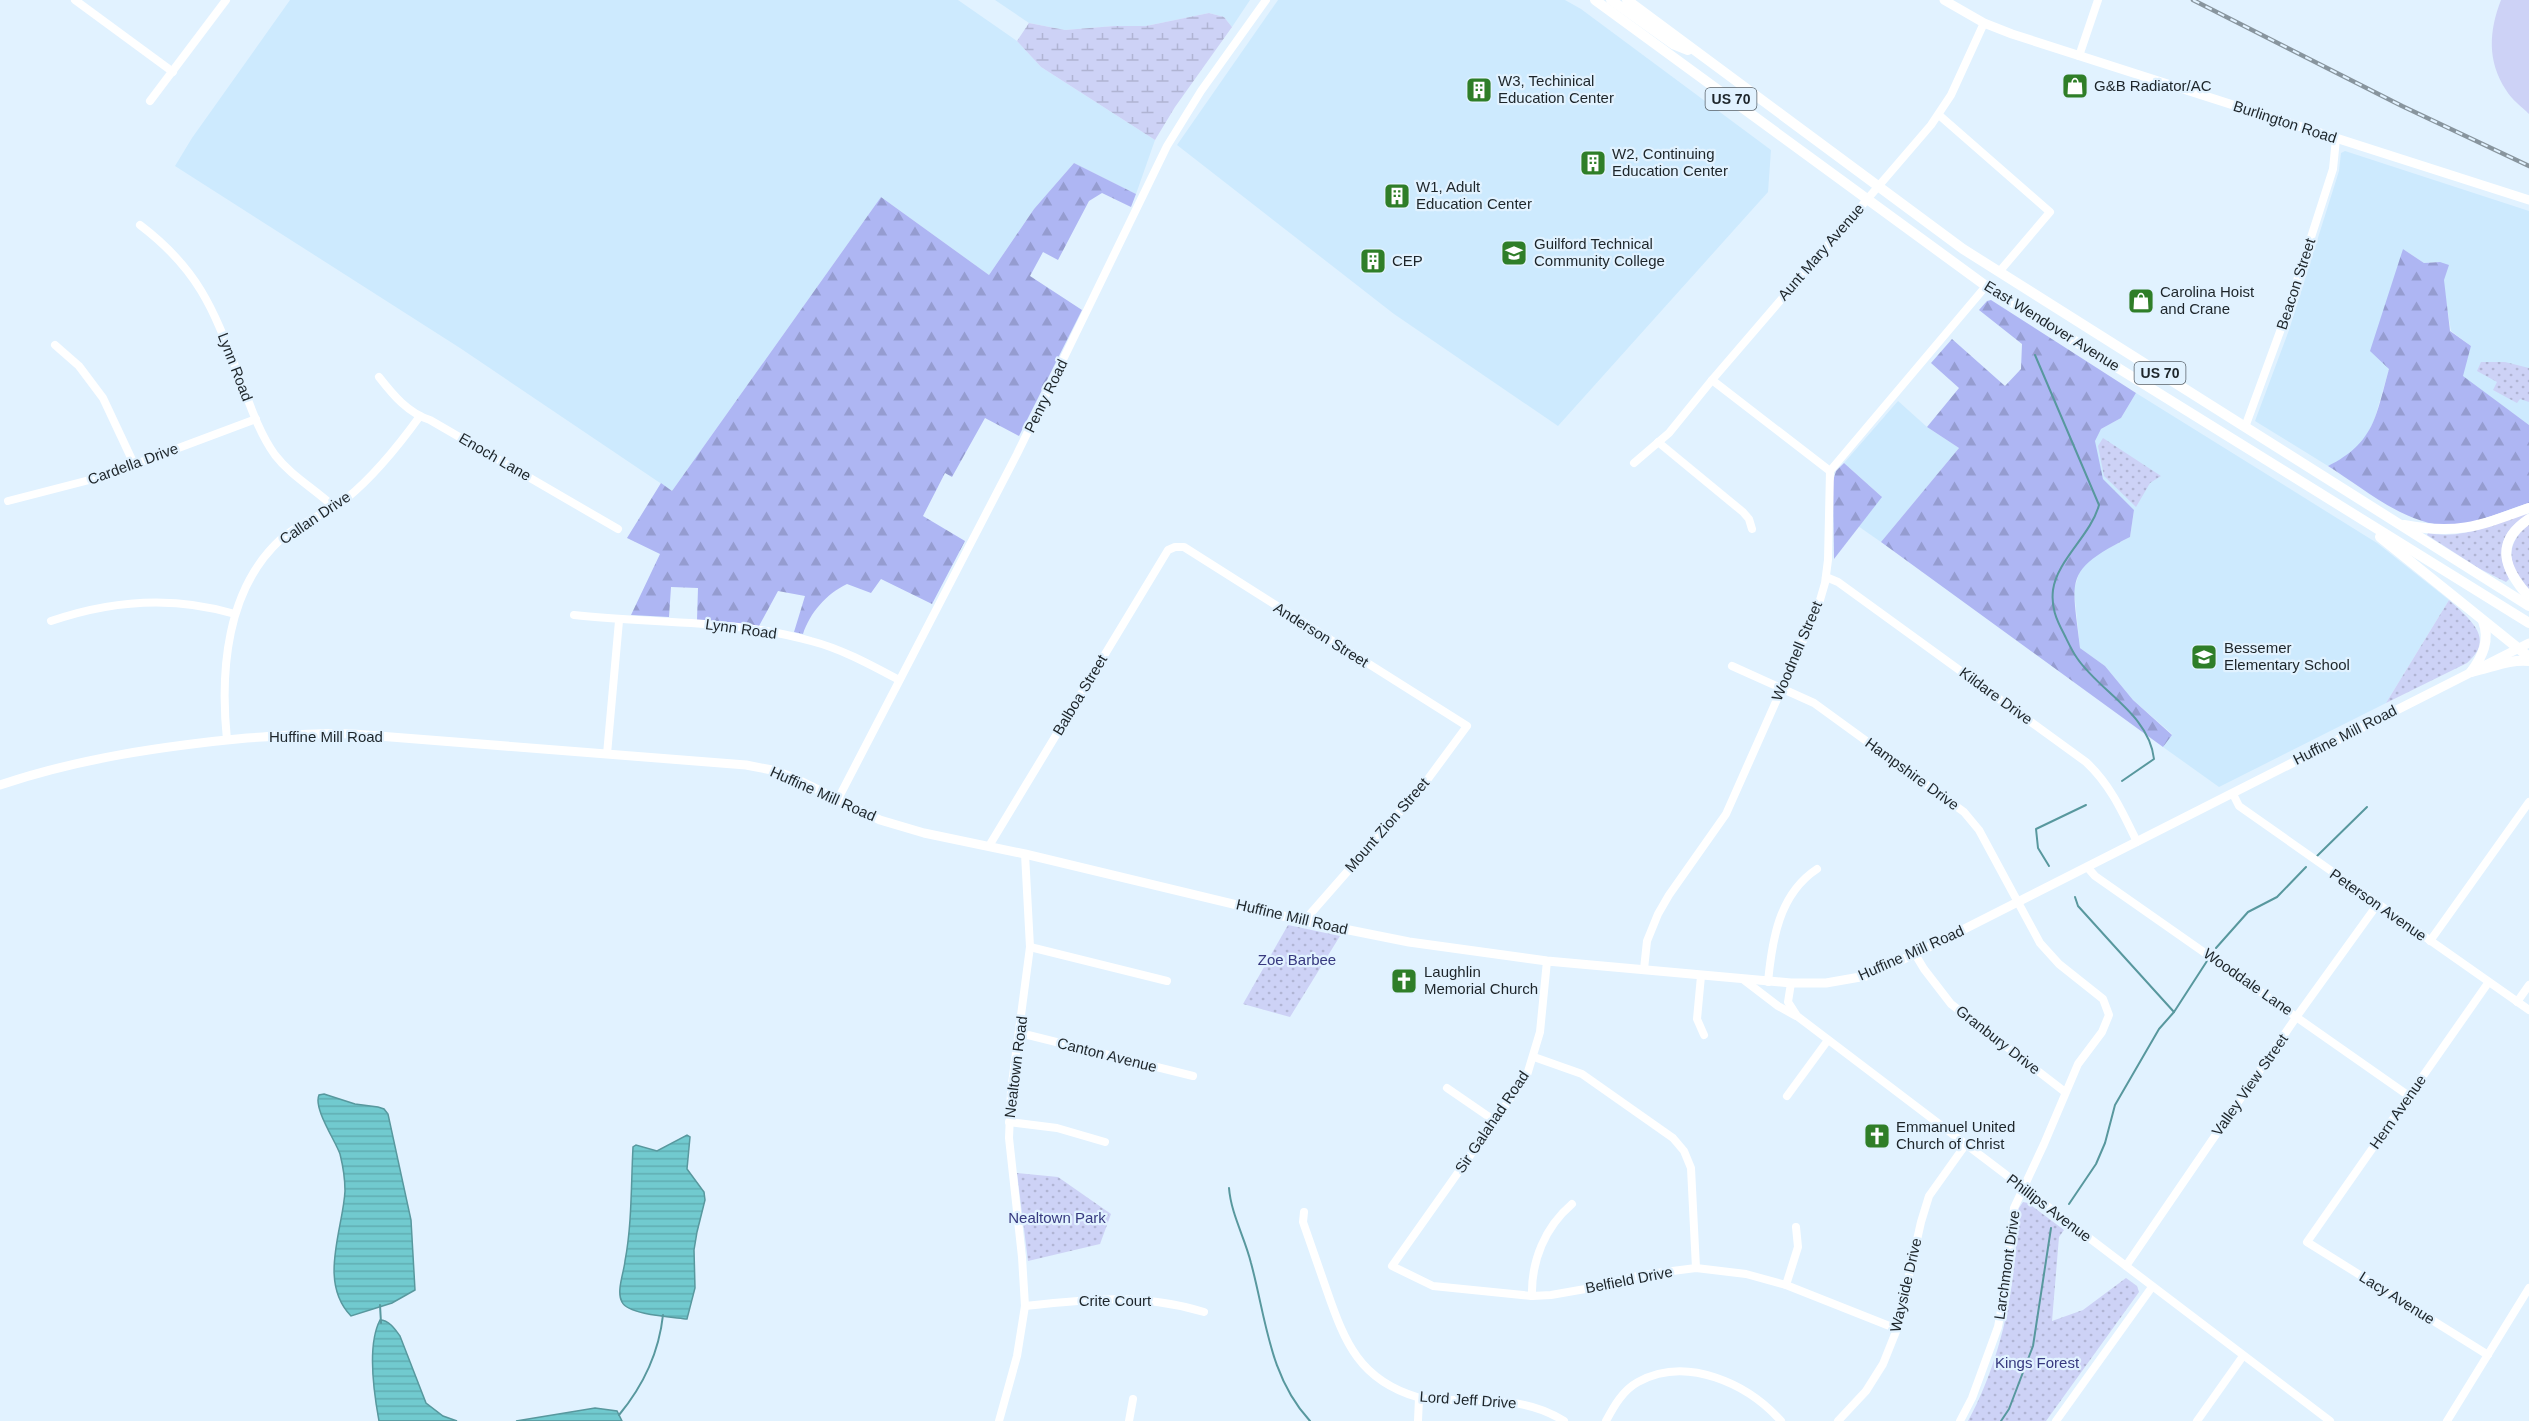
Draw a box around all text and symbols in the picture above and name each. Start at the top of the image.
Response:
shop icon: G&B Radiator/AC [2060,71,2090,101]
place label: W3, Techinical Education Center [1498,72,1614,106]
building icon: W3, Techinical Education Center [1464,75,1494,105]
place label: G&B Radiator/AC [2094,77,2212,94]
road number: US 70 [1706,88,1756,110]
street label: Burlington Road [2231,97,2339,146]
place label: W2, Continuing Education Center [1612,145,1728,179]
building icon: W2, Continuing Education Center [1578,148,1608,178]
place label: W1, Adult Education Center [1416,178,1532,212]
building icon: W1, Adult Education Center [1382,181,1412,211]
street label: Aunt Mary Avenue [1774,200,1867,303]
place label: Guilford Technical Community College [1534,235,1665,269]
street label: Beacon Street [2273,235,2319,332]
school or university icon: Guilford Technical Community College [1499,238,1529,268]
building icon: CEP [1358,246,1388,276]
place label: CEP [1392,252,1423,269]
street label: East Wendover Avenue [1982,277,2123,374]
place label: Carolina Hoist and Crane [2160,283,2255,317]
shop icon: Carolina Hoist and Crane [2126,286,2156,316]
street label: Lynn Road [215,330,256,403]
street label: Penry Road [1021,356,1071,435]
road number: US 70 [2134,362,2186,384]
street label: Enoch Lane [456,429,534,484]
street label: Cardella Drive [85,439,180,488]
street label: Callan Drive [276,488,353,547]
street label: Woodnell Street [1768,598,1825,703]
street label: Anderson Street [1271,599,1372,671]
street label: Lynn Road [704,615,778,642]
place label: Bessemer Elementary School [2224,639,2350,673]
school or university icon: Bessemer Elementary School [2189,642,2219,672]
street label: Balboa Street [1049,651,1111,738]
street label: Kildare Drive [1957,663,2036,728]
street label: Huffine Mill Road [2290,701,2399,768]
street label: Huffine Mill Road [269,728,383,745]
street label: Hampshire Drive [1862,734,1962,813]
street label: Huffine Mill Road [768,763,879,824]
street label: Mount Zion Street [1341,773,1433,875]
street label: Peterson Avenue [2327,865,2430,944]
street label: Huffine Mill Road [1235,895,1350,938]
street label: Huffine Mill Road [1855,922,1966,983]
street label: Wooddale Lane [2200,945,2296,1019]
park label: Zoe Barbee [1258,951,1336,968]
place label: Laughlin Memorial Church [1424,963,1538,997]
church icon: Laughlin Memorial Church [1389,966,1419,996]
street label: Granbury Drive [1953,1002,2044,1078]
street label: Nealtown Road [1001,1015,1030,1119]
street label: Valley View Street [2208,1030,2292,1139]
street label: Canton Avenue [1055,1034,1159,1075]
street label: Sir Galahad Road [1451,1068,1532,1176]
street label: Hern Avenue [2366,1071,2429,1152]
place label: Emmanuel United Church of Christ [1896,1118,2015,1152]
church icon: Emmanuel United Church of Christ [1862,1121,1892,1151]
street label: Phillips Avenue [2004,1170,2095,1245]
park label: Nealtown Park [1008,1209,1106,1226]
street label: Larchmont Drive [1990,1209,2023,1321]
street label: Wayside Drive [1886,1236,1925,1334]
street label: Belfield Drive [1584,1263,1674,1296]
street label: Lacy Avenue [2356,1268,2438,1327]
street label: Crite Court [1079,1292,1152,1309]
park label: Kings Forest [1995,1354,2080,1371]
street label: Lord Jeff Drive [1419,1388,1517,1411]

